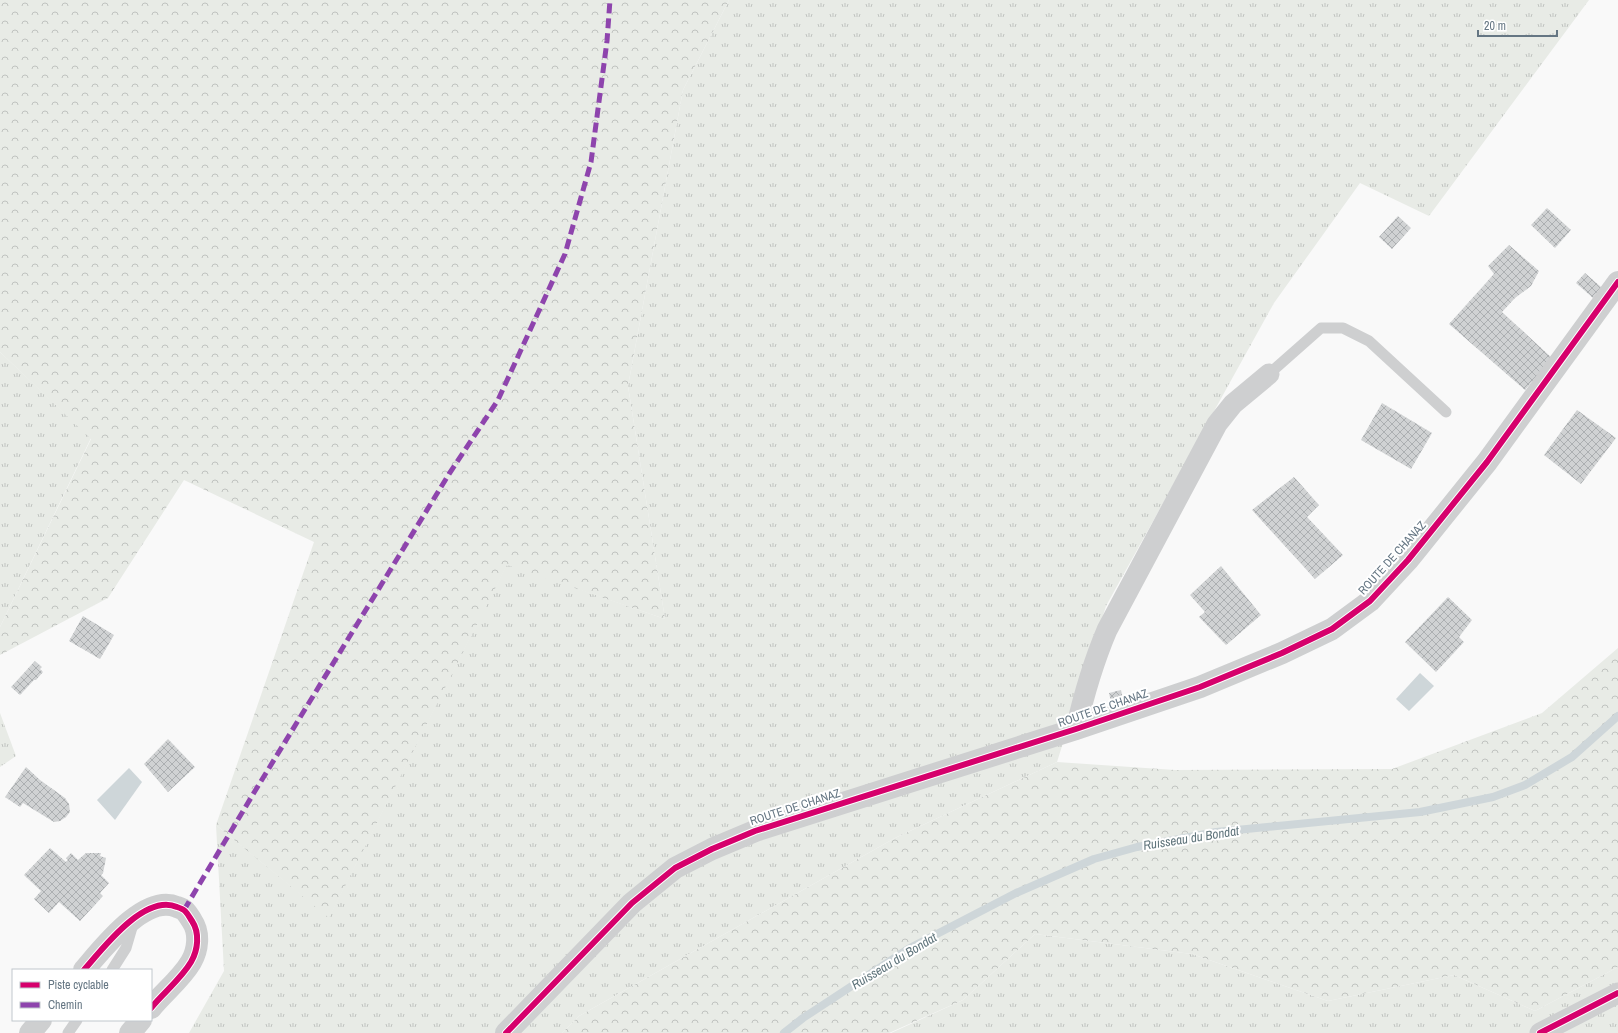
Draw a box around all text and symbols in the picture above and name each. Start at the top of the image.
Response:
scale bar [1478,12,1557,38]
text: 20 m [1484,18,1506,34]
street label: ROUTE DE CHANAZ [1355,518,1429,598]
street label: ROUTE DE CHANAZ [1056,685,1150,731]
street label: ROUTE DE CHANAZ [748,785,842,829]
water label: Ruisseau du Bondat [1142,822,1241,854]
water label: Ruisseau du Bondat [848,928,941,993]
legend [12,969,152,1021]
text: Piste cyclable [48,977,109,993]
text: Chemin [48,997,82,1013]

